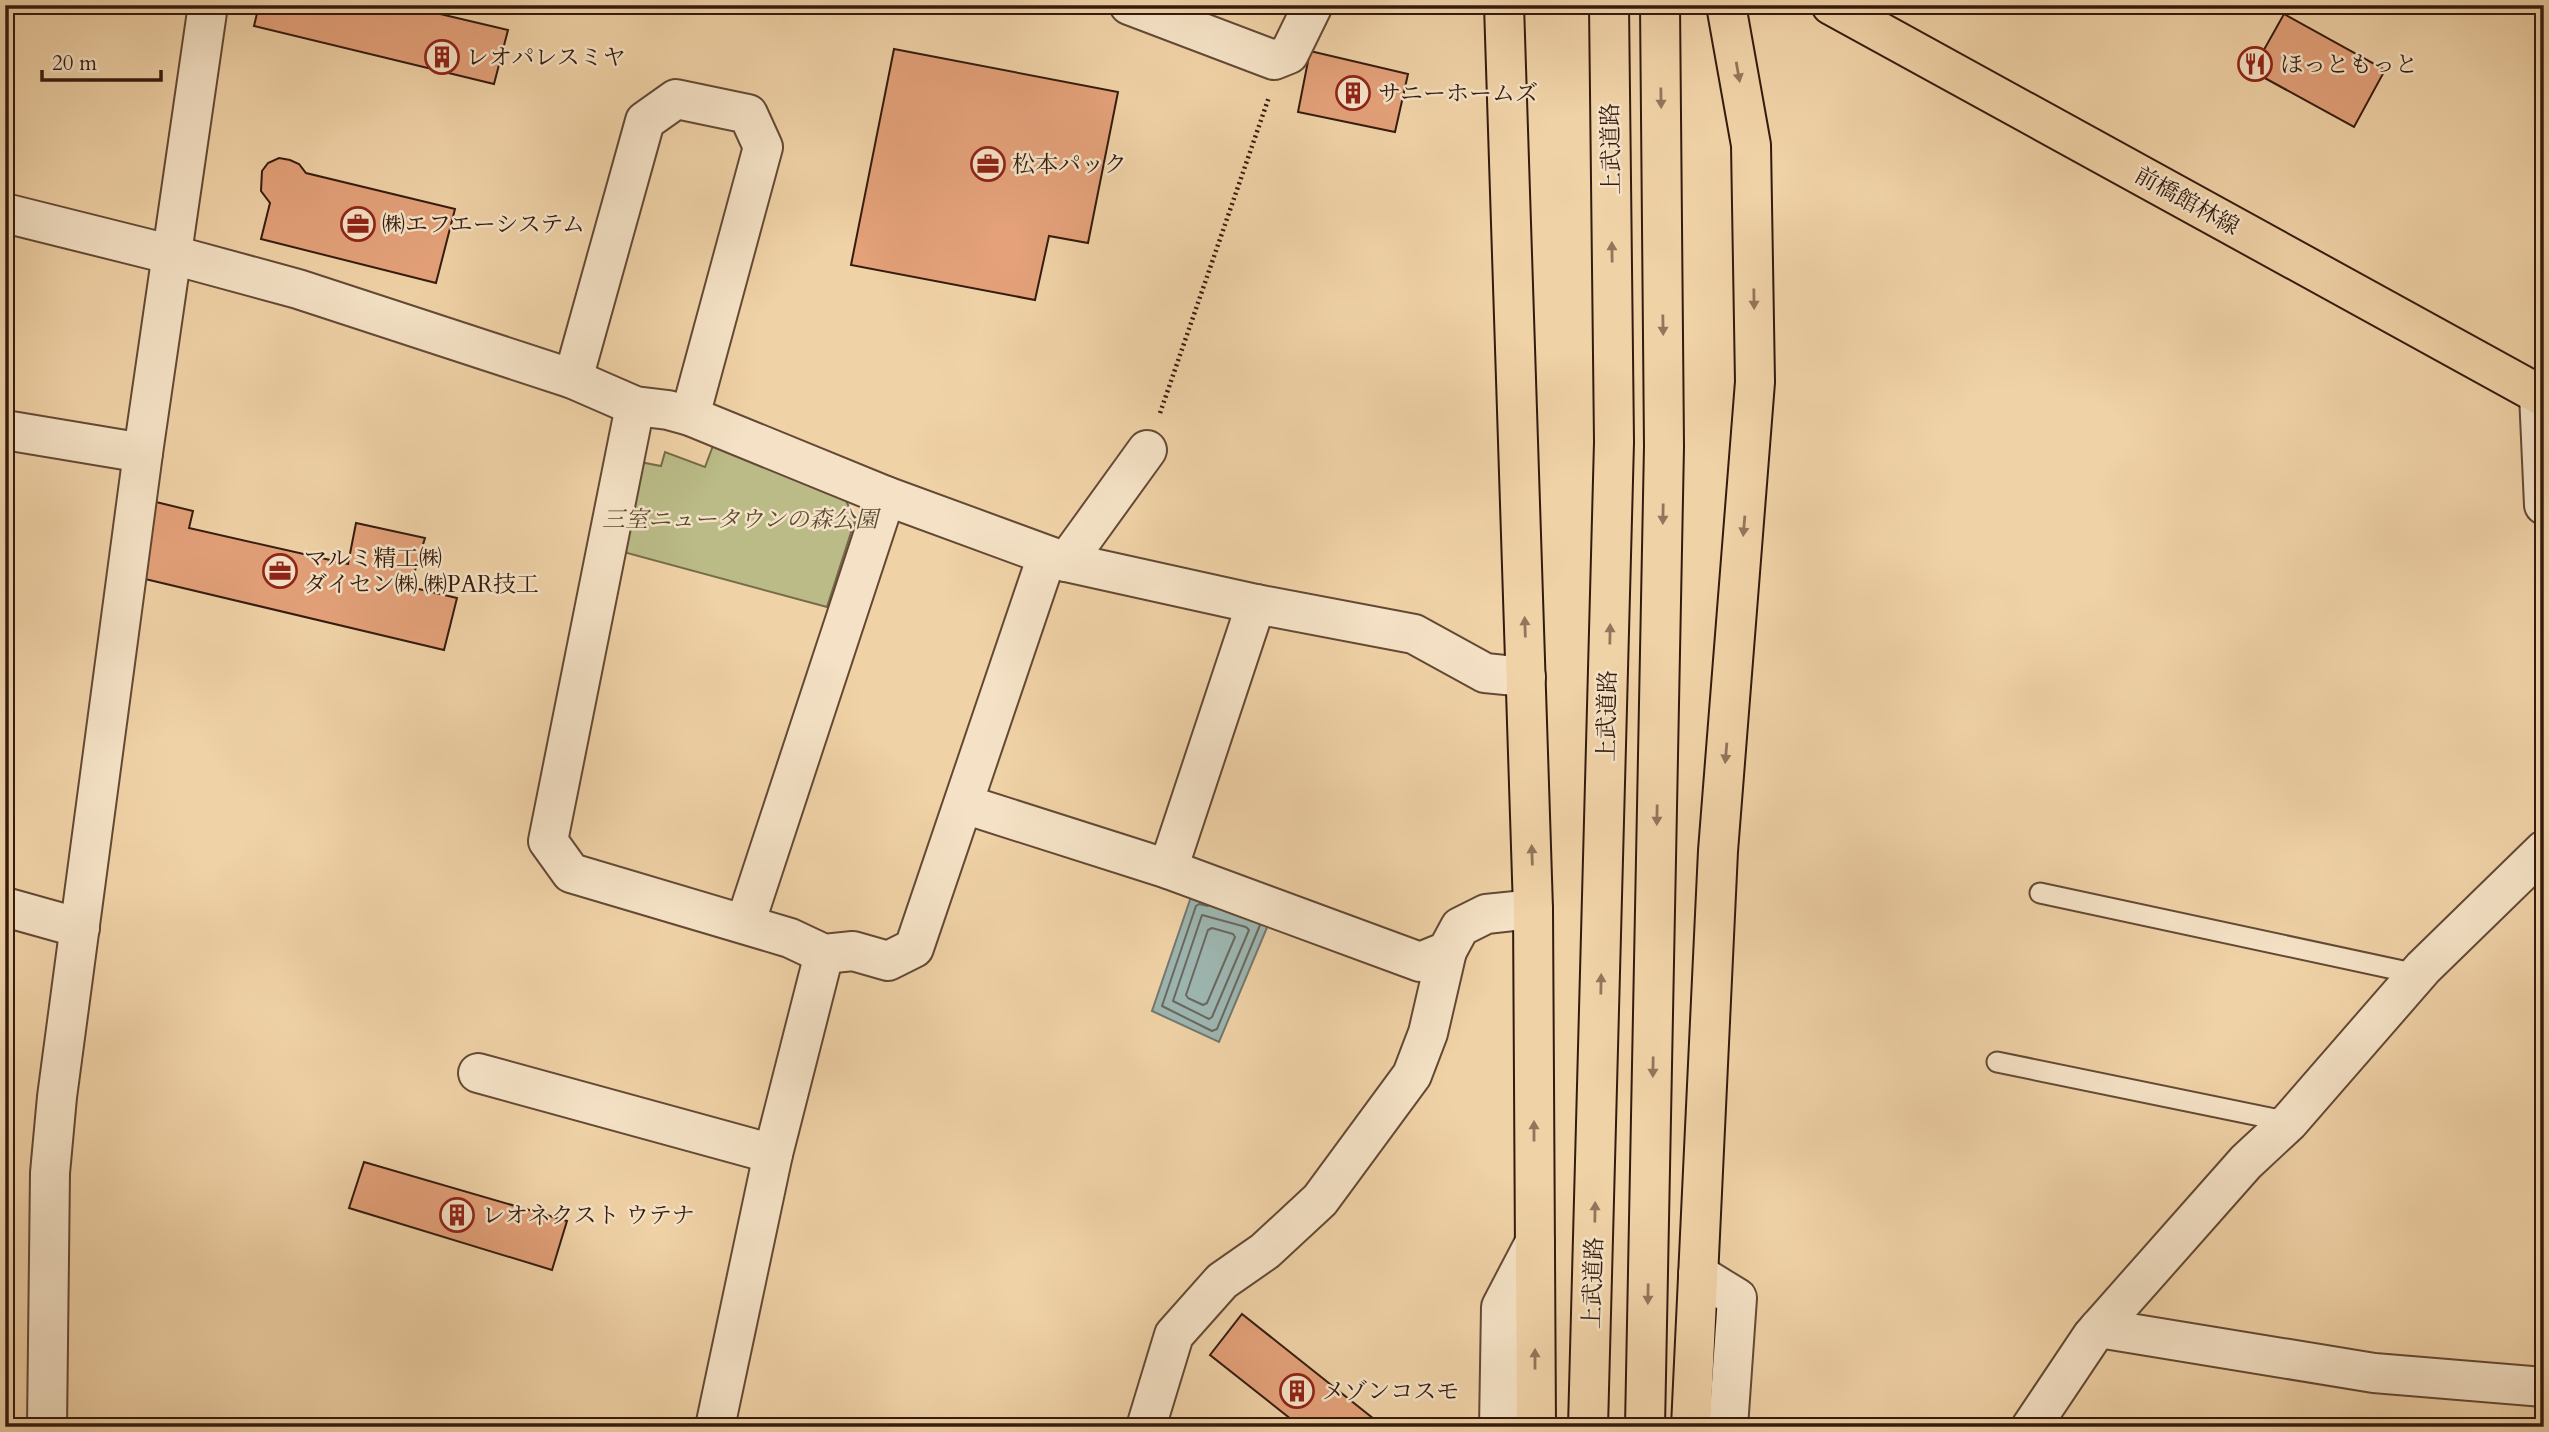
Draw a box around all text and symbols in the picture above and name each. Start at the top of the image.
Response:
scale bar [42,38,161,82]
building icon: レオパレスミヤ [423,38,461,76]
place label: レオパレスミヤ [466,42,626,73]
restaurant icon: ほっともっと [2236,45,2274,83]
text: 20 m [52,49,97,78]
place label: ほっともっと [2280,49,2418,80]
one-way arrow [1733,62,1744,84]
building icon: サニーホームズ [1334,74,1372,112]
place label: サニーホームズ [1378,78,1538,109]
one-way arrow [1655,87,1667,109]
street label: 上武道路 [1595,103,1627,195]
office icon: 松本パック [969,145,1007,183]
place label: 松本パック [1012,149,1127,180]
street label: 前橋館林線 [2129,160,2245,242]
office icon: ㈱エフエーシステム [339,205,377,243]
place label: ㈱エフエーシステム [382,209,585,240]
one-way arrow [1606,240,1618,262]
one-way arrow [1748,288,1760,310]
one-way arrow [1657,315,1669,337]
one-way arrow [1657,503,1669,525]
park label: 三室ニュータウンの森公園 [602,504,882,535]
one-way arrow [1738,515,1749,537]
place label: マルミ精工㈱ ダイセン㈱ ㈱PAR技工 [304,543,539,600]
office icon: マルミ精工㈱ ダイセン㈱ ㈱PAR技工 [261,552,299,590]
one-way arrow [1519,616,1530,638]
one-way arrow [1604,623,1615,645]
street label: 上武道路 [1591,670,1623,762]
one-way arrow [1720,742,1731,764]
one-way arrow [1652,804,1663,826]
one-way arrow [1526,843,1537,865]
one-way arrow [1595,973,1606,995]
one-way arrow [1647,1056,1658,1078]
one-way arrow [1528,1120,1540,1142]
building icon: レオネクスト ウテナ [438,1196,476,1234]
place label: レオネクスト ウテナ [482,1200,695,1231]
one-way arrow [1589,1200,1601,1222]
street label: 上武道路 [1576,1236,1610,1330]
one-way arrow [1642,1284,1654,1306]
one-way arrow [1529,1347,1541,1369]
building icon: メゾンコスモ [1278,1372,1316,1410]
place label: メゾンコスモ [1322,1376,1459,1407]

